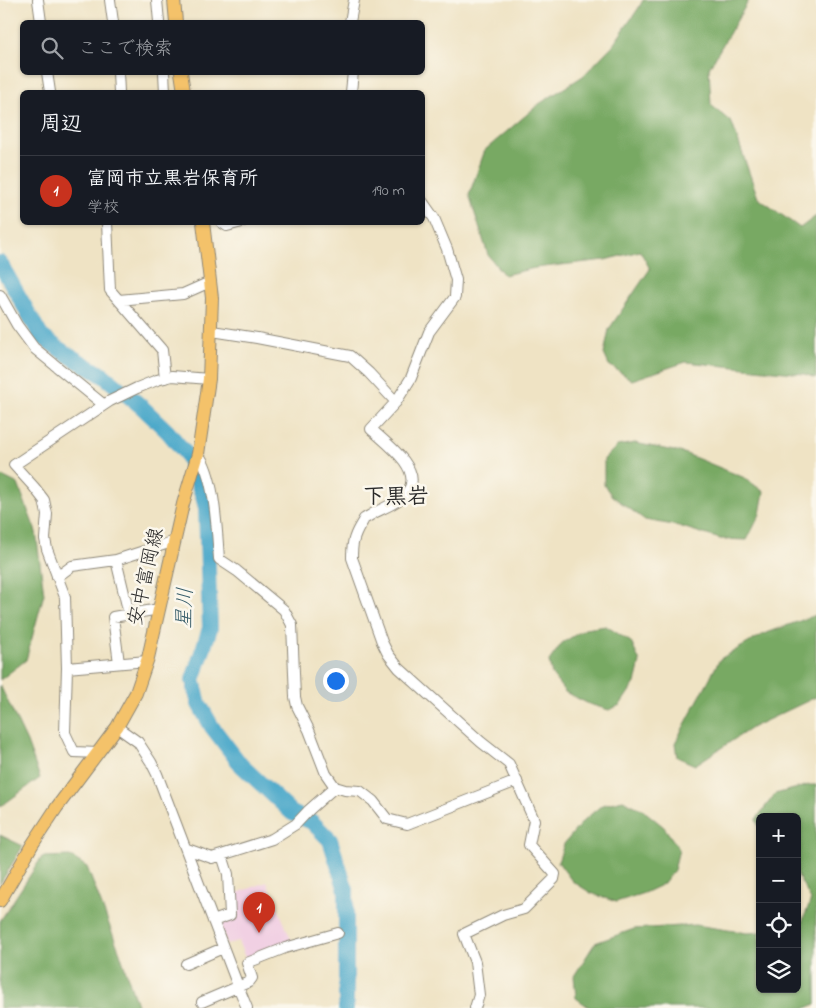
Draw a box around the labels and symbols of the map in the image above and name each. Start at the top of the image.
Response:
district label: 下黒岩 [363,482,429,514]
street label: 安中富岡線 [122,525,172,629]
water label: 星川 [170,586,202,630]
your location [323,668,349,694]
pin: 1 [243,892,275,933]

